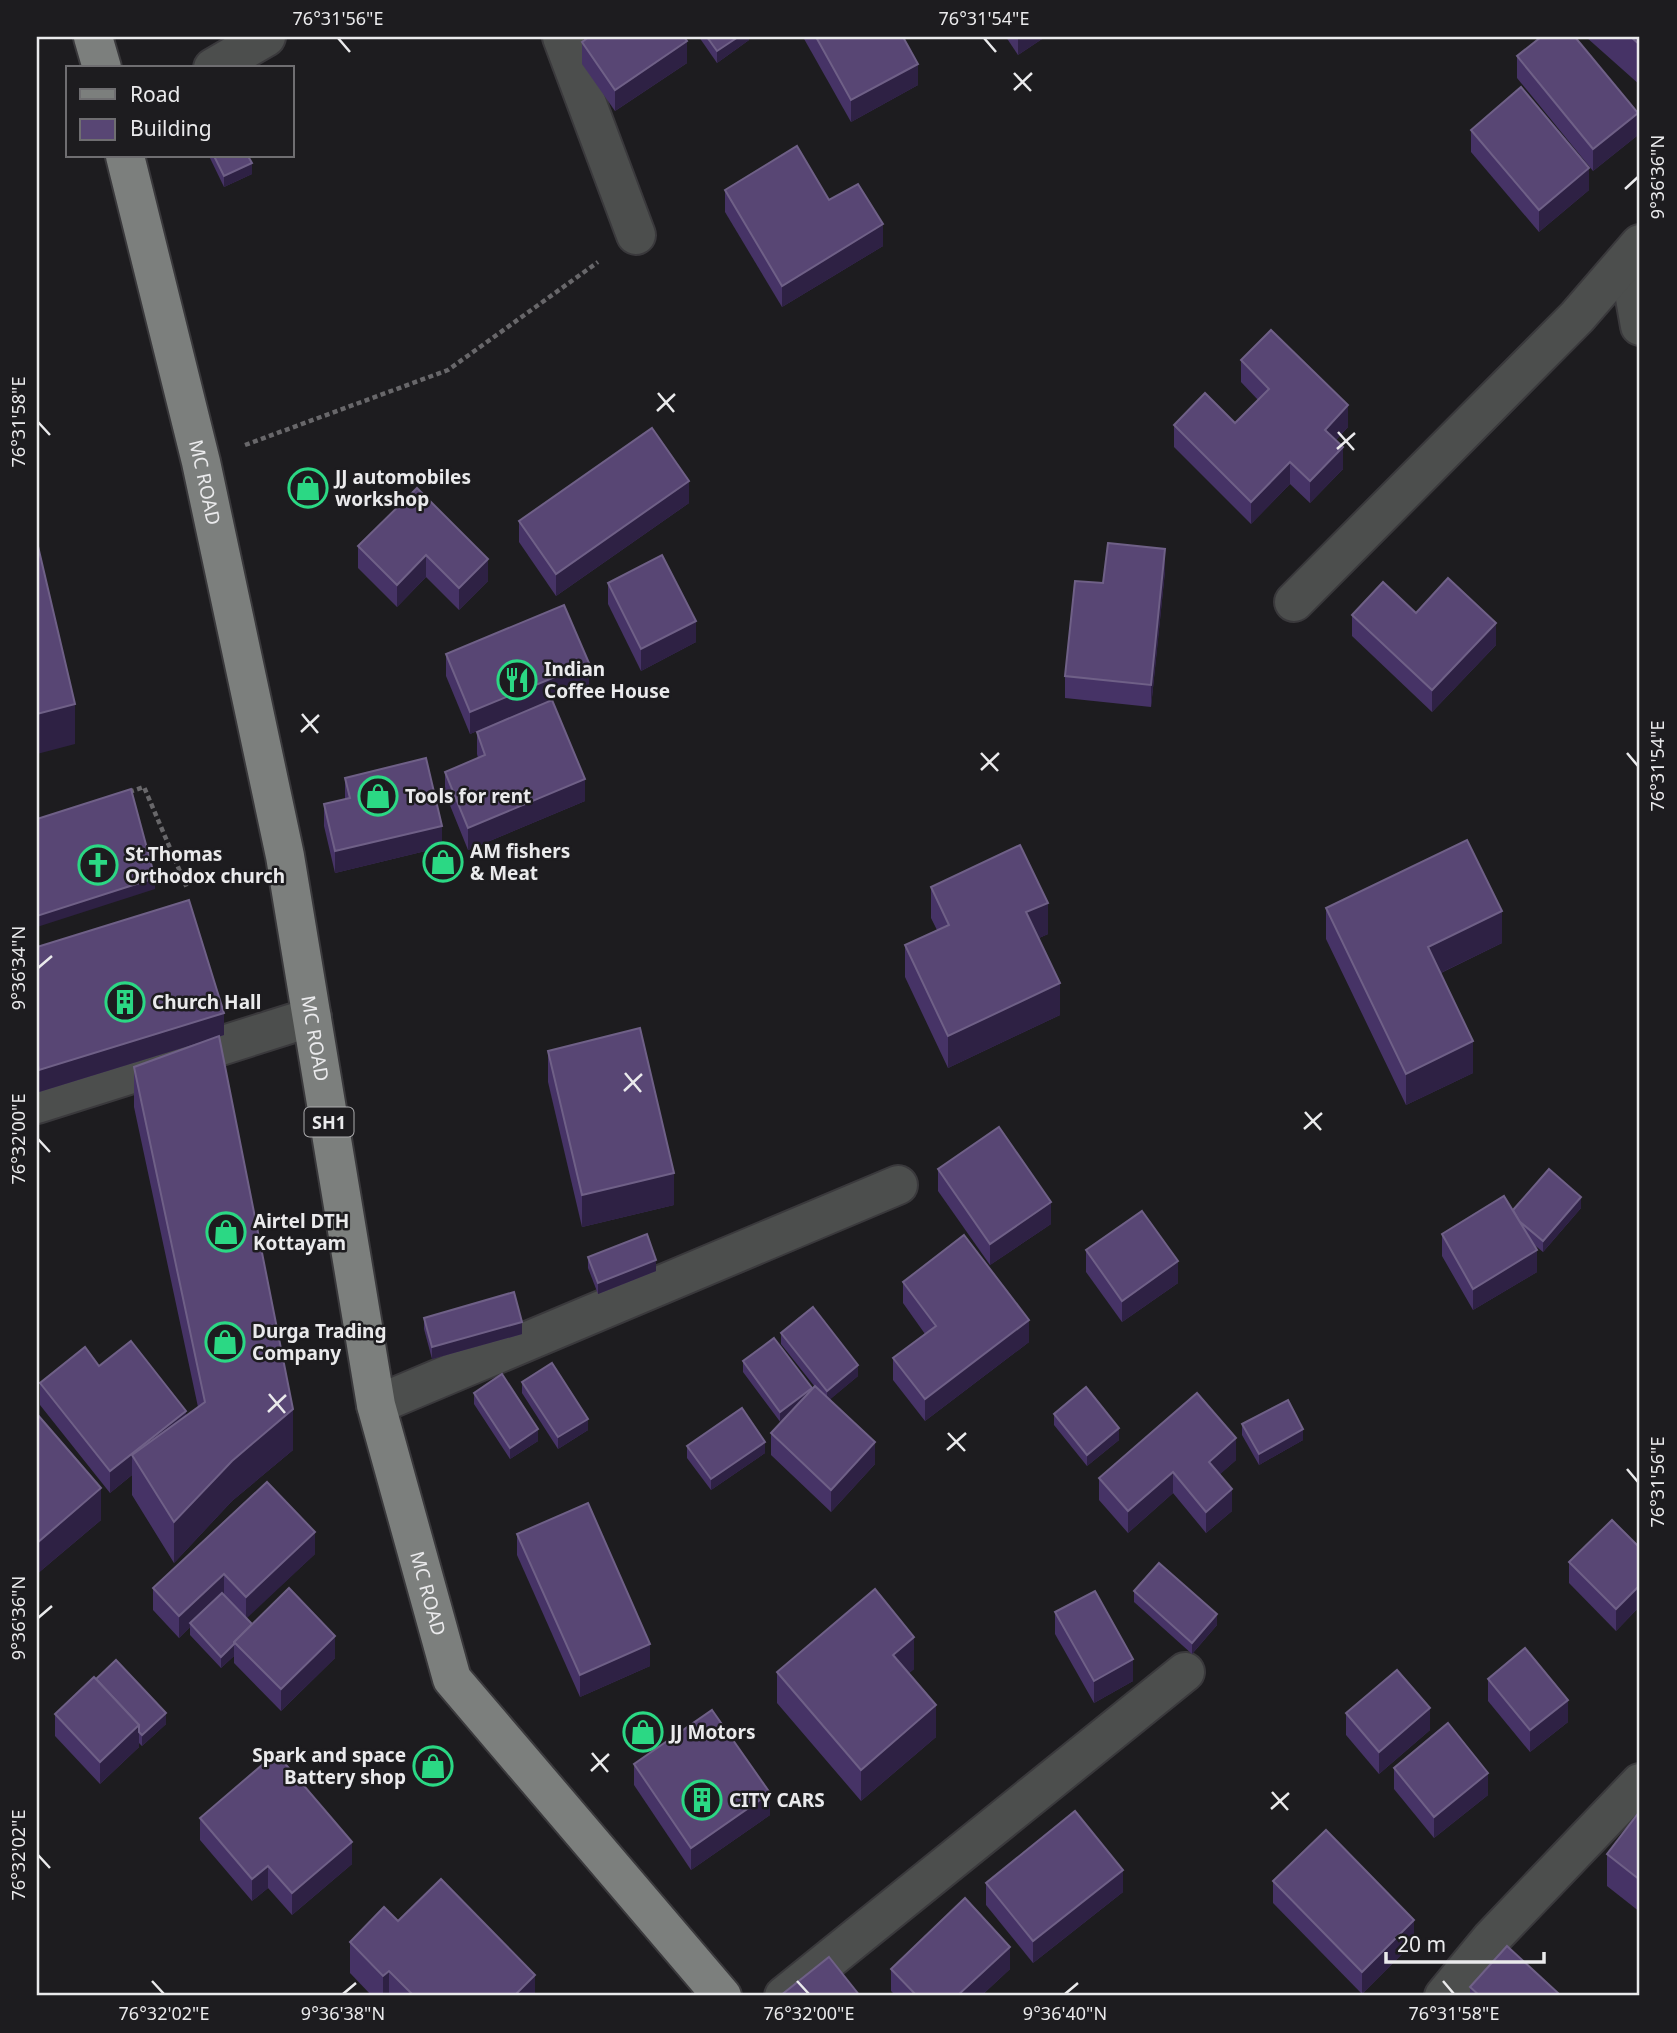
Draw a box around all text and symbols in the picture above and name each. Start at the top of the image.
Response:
text: 76°31'56"E [293,6,383,30]
text: 76°31'54"E [939,6,1029,30]
legend [66,66,294,158]
text: Road [130,80,180,108]
text: Building [130,114,212,142]
text: 9°36'36"N [1645,135,1669,219]
text: 76°31'58"E [6,377,30,467]
street label: MC ROAD [183,437,227,527]
place label: JJ automobiles workshop [333,464,471,512]
shop icon: JJ automobiles workshop [287,467,329,509]
place label: Indian Coffee House [544,656,670,704]
restaurant icon: Indian Coffee House [496,659,538,701]
text: 76°31'54"E [1645,721,1669,811]
shop icon: Tools for rent [357,775,399,817]
place label: Tools for rent [405,783,531,809]
place label: AM fishers & Meat [470,838,570,886]
place label: St.Thomas Orthodox church [125,841,285,889]
shop icon: AM fishers & Meat [422,841,464,883]
church icon: St.Thomas Orthodox church [77,844,119,886]
text: 9°36'34"N [6,926,30,1010]
building icon: Church Hall [104,981,146,1023]
place label: Church Hall [152,989,261,1015]
street label: MC ROAD [295,994,335,1083]
text: 76°32'00"E [6,1094,30,1184]
road number: SH1 [304,1107,354,1136]
place label: Airtel DTH Kottayam [253,1208,349,1256]
shop icon: Airtel DTH Kottayam [205,1211,247,1253]
place label: Durga Trading Company [252,1318,386,1366]
shop icon: Durga Trading Company [204,1321,246,1363]
text: 76°31'56"E [1645,1437,1669,1527]
street label: MC ROAD [404,1548,452,1638]
text: 9°36'36"N [6,1576,30,1660]
shop icon: JJ Motors [622,1711,664,1753]
place label: JJ Motors [668,1719,755,1745]
place label: Spark and space Battery shop [252,1742,406,1790]
shop icon: Spark and space Battery shop [412,1745,454,1787]
building icon: CITY CARS [681,1779,723,1821]
place label: CITY CARS [729,1787,825,1813]
text: 76°32'02"E [6,1810,30,1900]
scale bar [1386,1921,1544,1965]
text: 20 m [1397,1930,1446,1958]
text: 76°32'02"E [119,2001,209,2025]
text: 9°36'38"N [301,2001,385,2025]
text: 76°32'00"E [764,2001,854,2025]
text: 9°36'40"N [1023,2001,1107,2025]
text: 76°31'58"E [1409,2001,1499,2025]

